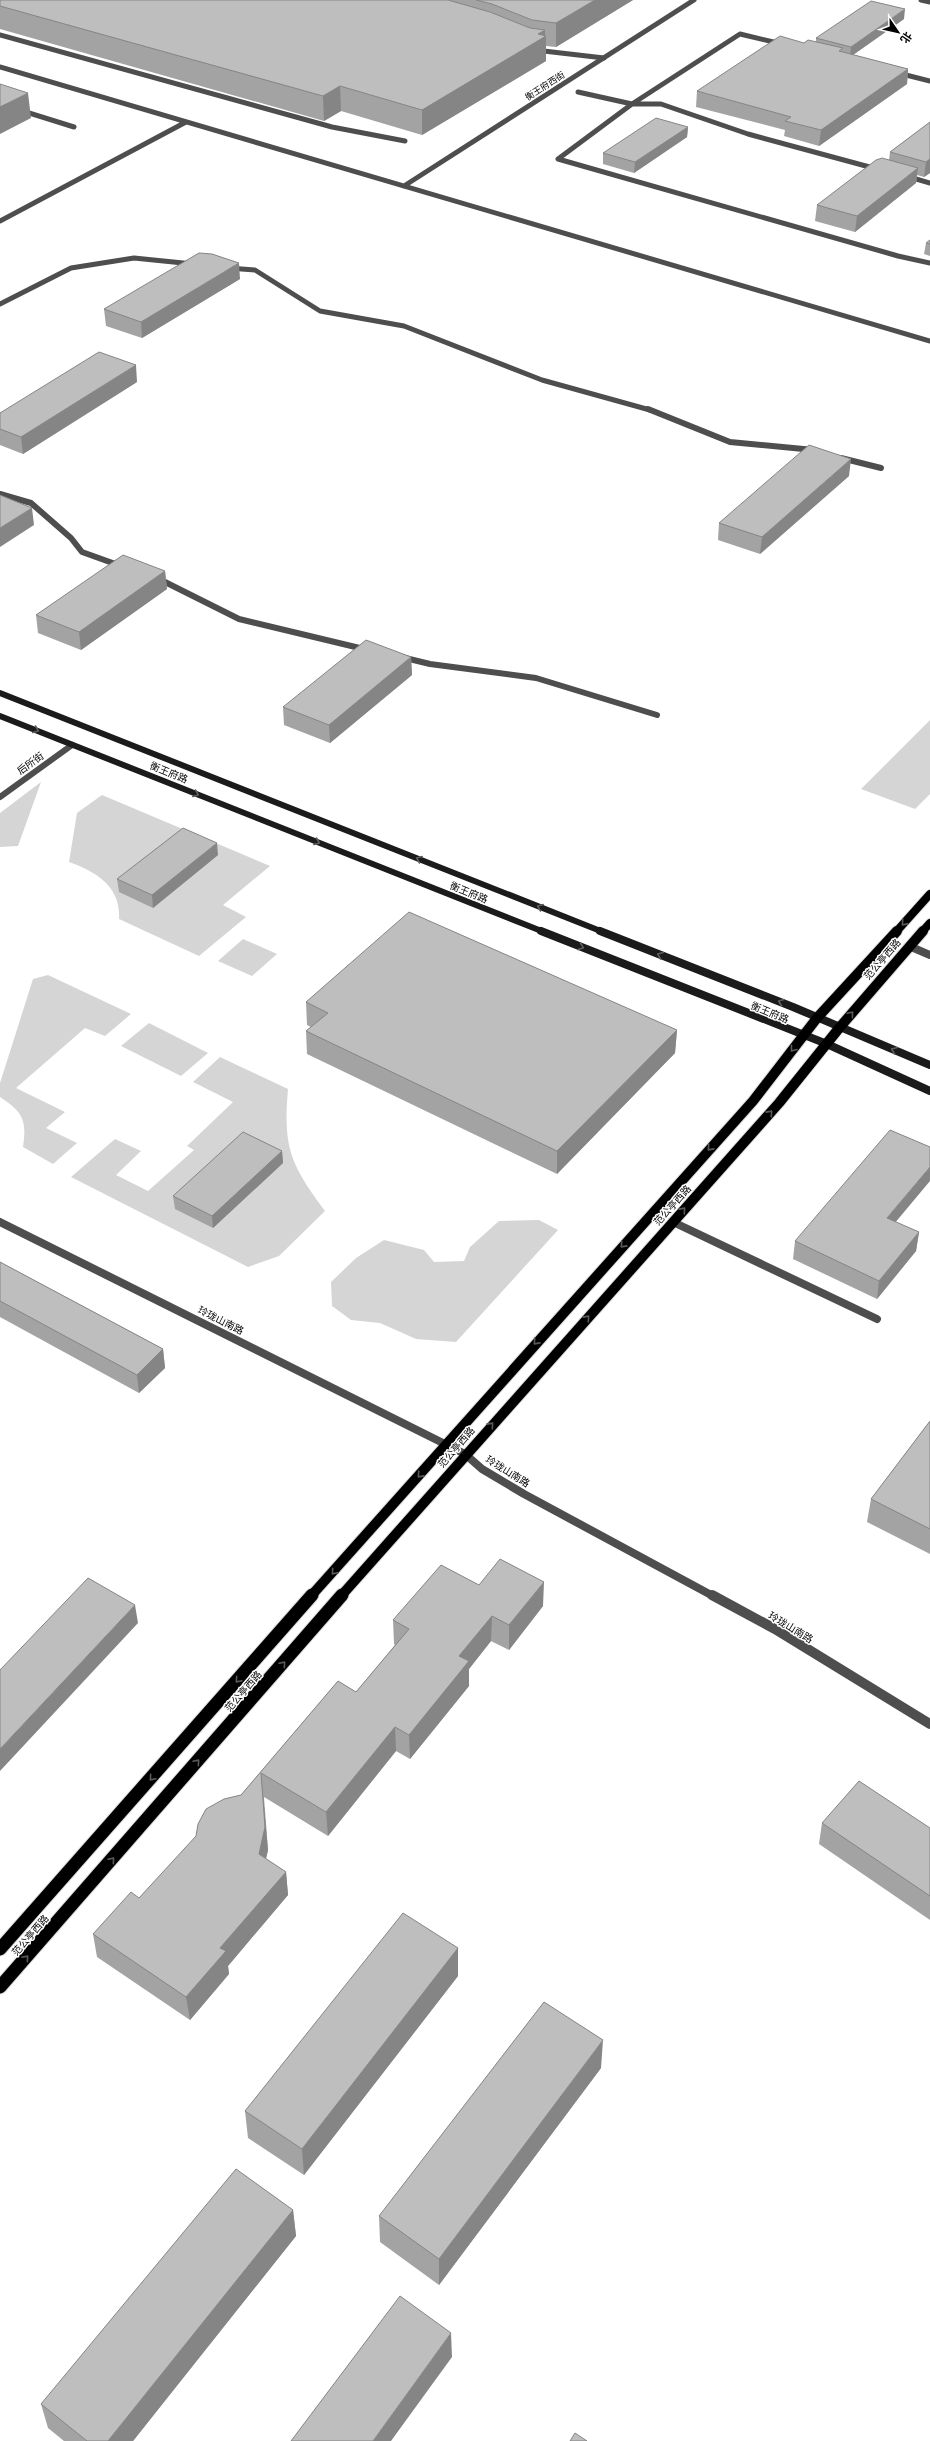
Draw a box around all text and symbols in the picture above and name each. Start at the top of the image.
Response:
north arrow [878,12,918,52]
text: 北 [897,29,915,46]
street label: 衡王府西街 [523,69,568,104]
one-way arrow [33,726,40,734]
street label: 后所街 [14,749,47,778]
street label: 衡王府路 [147,759,190,787]
one-way arrow [193,789,200,797]
one-way arrow [312,837,320,845]
one-way arrow [415,856,422,864]
street label: 衡王府路 [447,879,490,907]
one-way arrow [536,904,543,912]
one-way arrow [901,918,909,926]
street label: 范公亭西路 [861,936,904,983]
one-way arrow [577,943,584,951]
one-way arrow [657,951,664,959]
street label: 衡王府路 [748,999,791,1027]
one-way arrow [778,999,785,1007]
one-way arrow [846,1011,853,1018]
one-way arrow [791,1044,798,1051]
one-way arrow [891,1046,898,1054]
one-way arrow [765,1111,772,1118]
one-way arrow [708,1144,715,1151]
street label: 范公亭西路 [651,1182,695,1229]
one-way arrow [679,1207,686,1215]
one-way arrow [620,1240,628,1248]
street label: 玲珑山南路 [195,1303,246,1338]
one-way arrow [583,1315,590,1322]
one-way arrow [533,1337,541,1345]
one-way arrow [487,1422,494,1430]
street label: 范公亭西路 [435,1424,478,1471]
street label: 玲珑山南路 [483,1453,532,1491]
one-way arrow [417,1470,424,1477]
one-way arrow [331,1567,338,1575]
street label: 玲珑山南路 [765,1609,816,1647]
one-way arrow [278,1661,285,1669]
street label: 范公亭西路 [222,1668,265,1715]
one-way arrow [236,1675,243,1683]
one-way arrow [193,1759,200,1767]
one-way arrow [150,1773,157,1780]
one-way arrow [107,1857,115,1865]
street label: 范公亭西路 [9,1912,52,1959]
one-way arrow [21,1955,28,1962]

